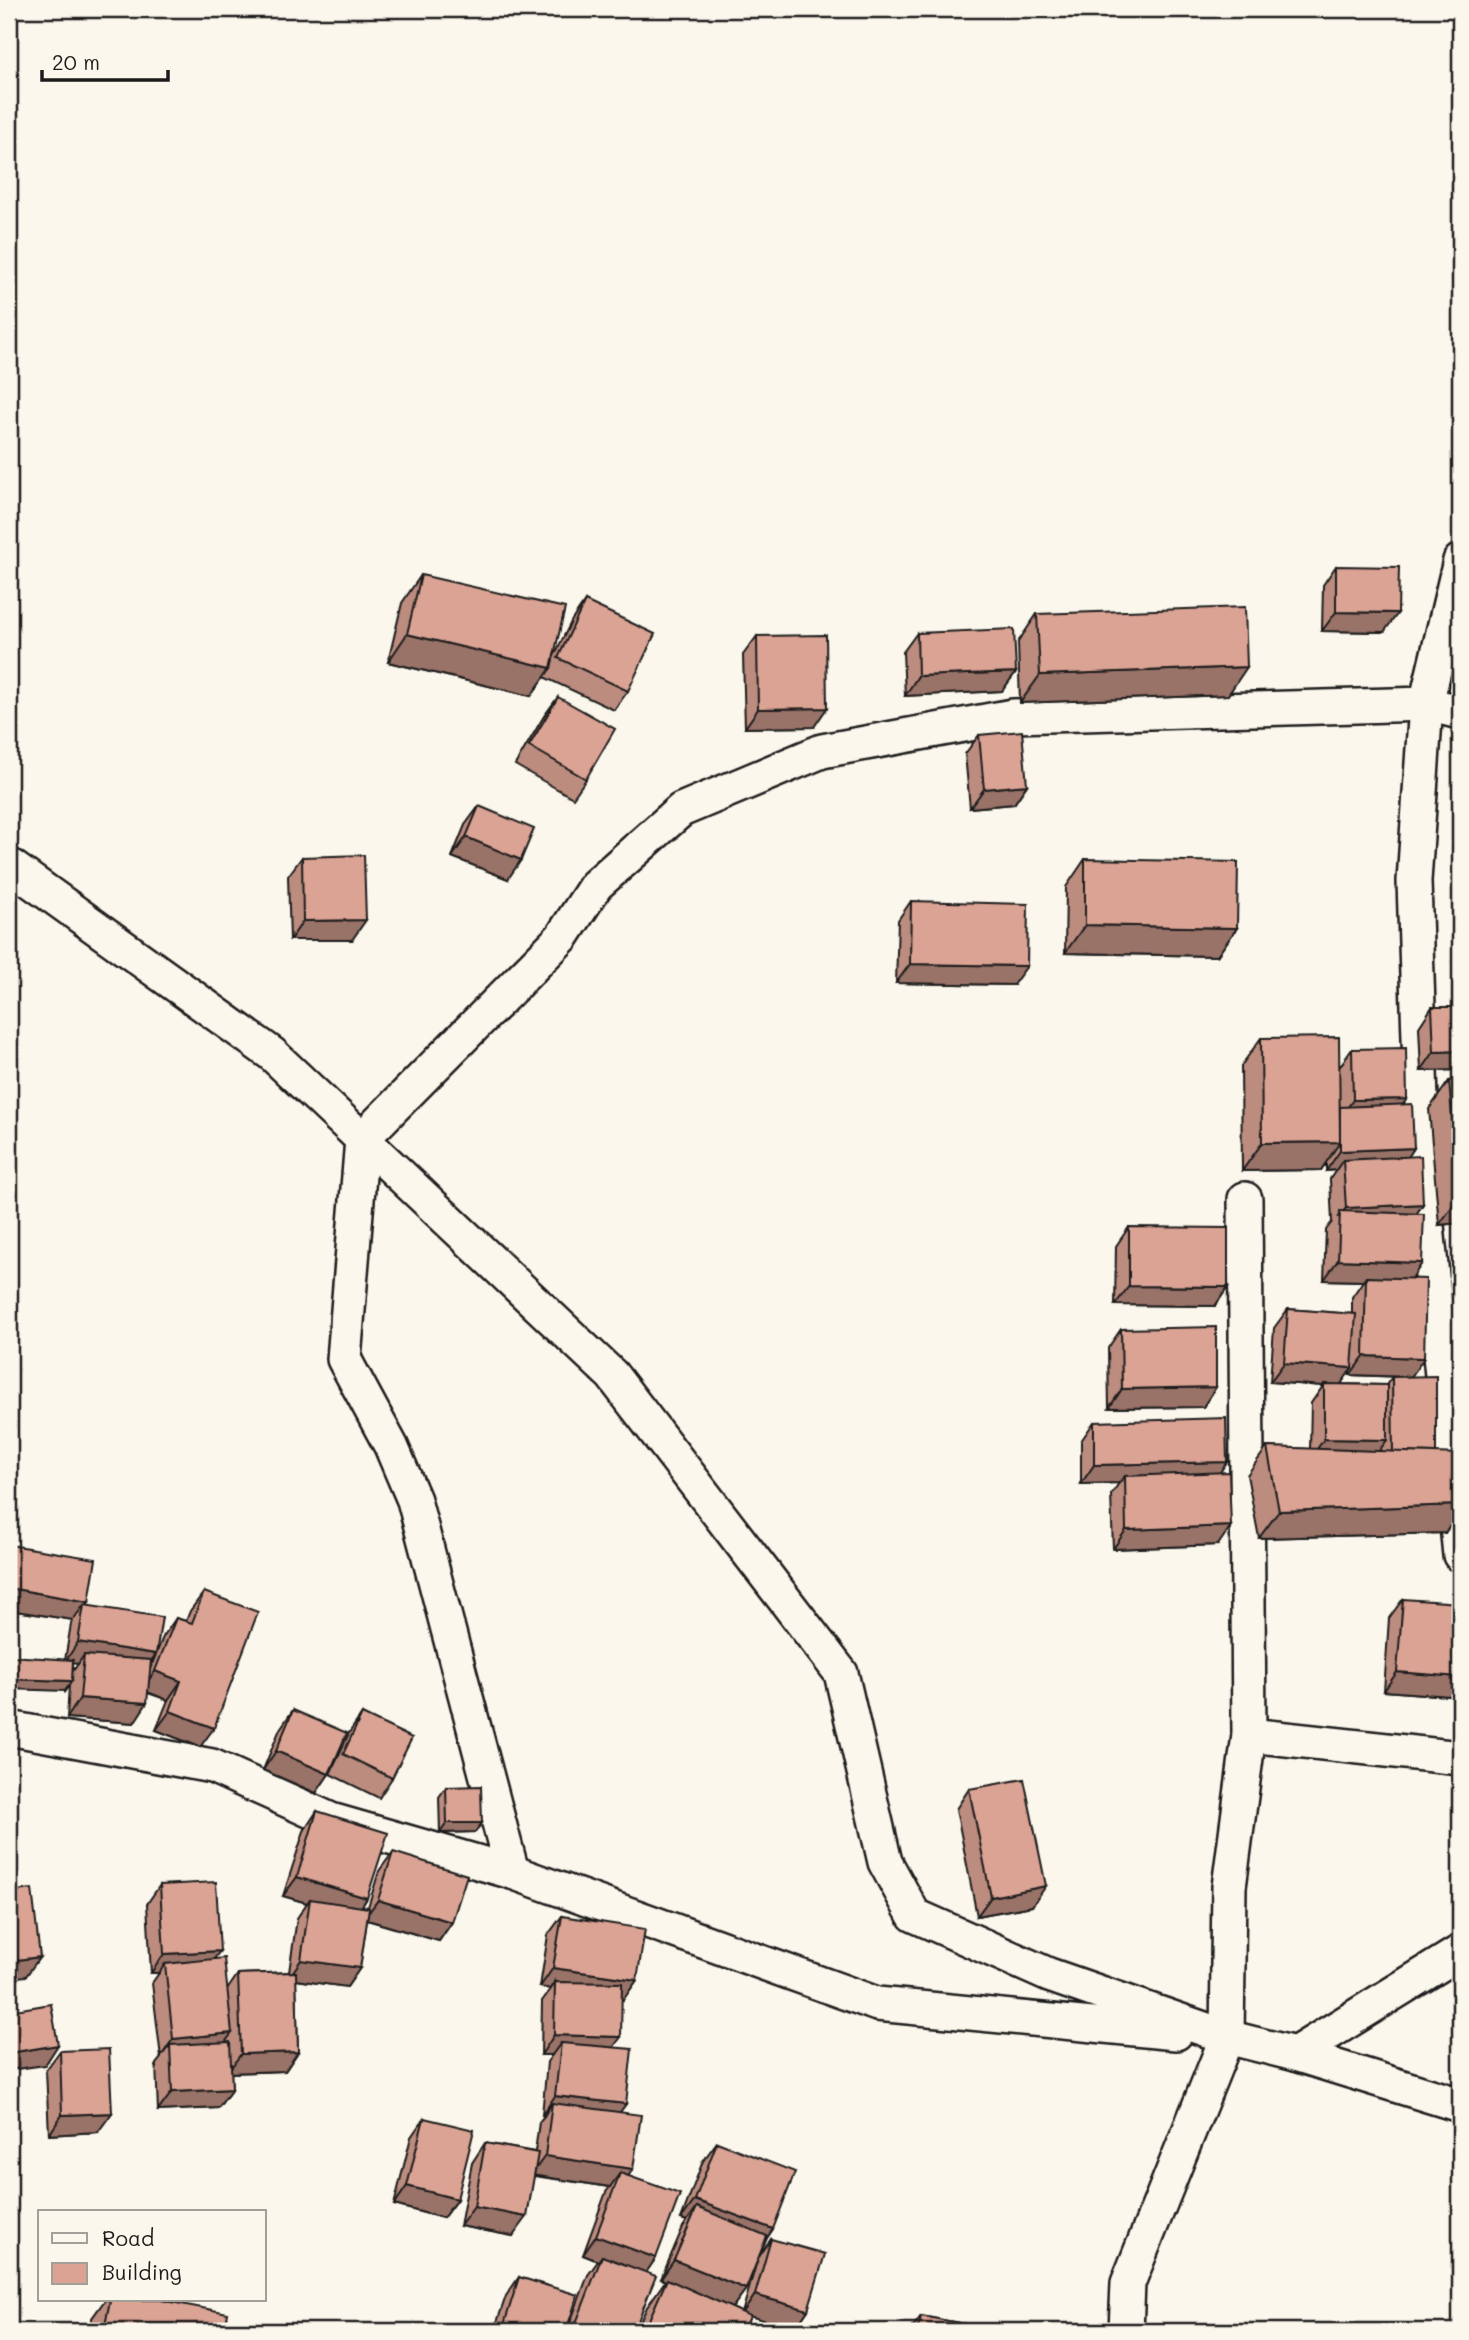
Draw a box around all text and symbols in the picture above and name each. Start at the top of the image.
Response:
scale bar [42,38,168,82]
text: 20 m [52,48,100,75]
legend [38,2210,266,2302]
text: Road [102,2224,154,2251]
text: Building [102,2258,182,2285]

